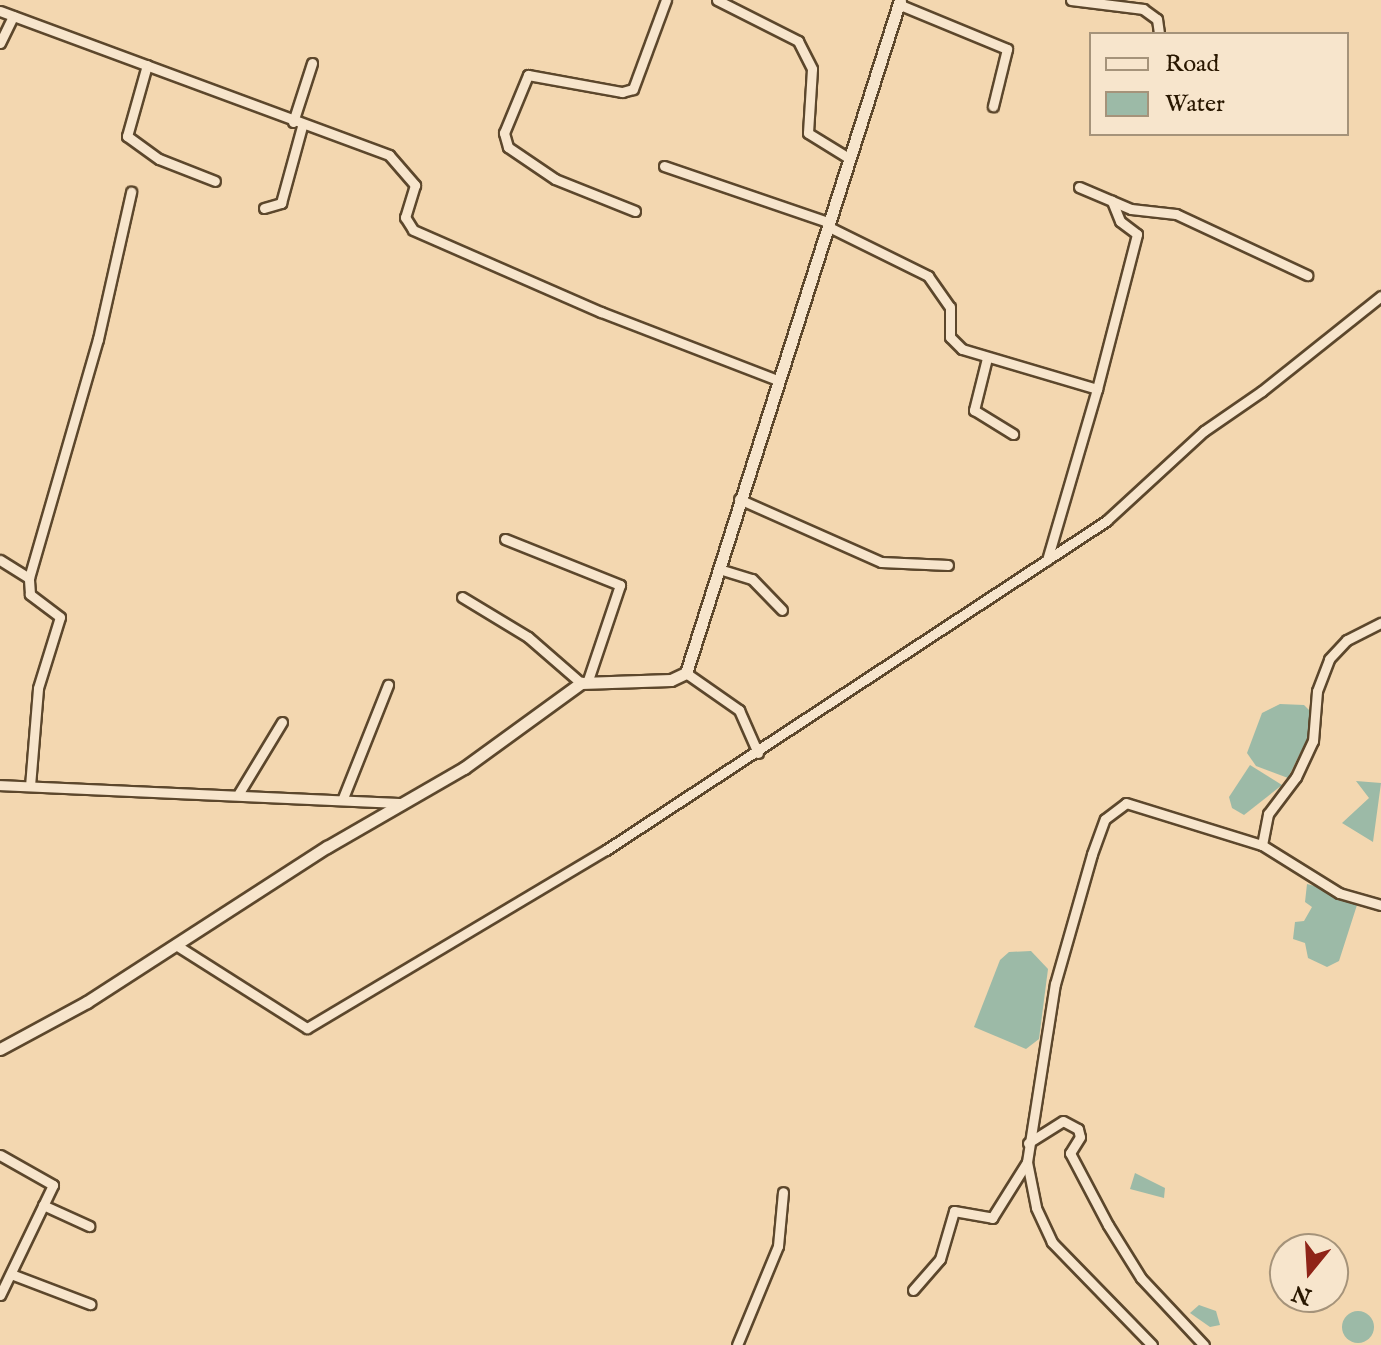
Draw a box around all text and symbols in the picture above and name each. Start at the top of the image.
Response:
legend [1089,32,1349,136]
text: Road [1165,49,1219,80]
text: Water [1165,89,1225,120]
north arrow [1269,1233,1349,1313]
text: N [1289,1278,1316,1310]

